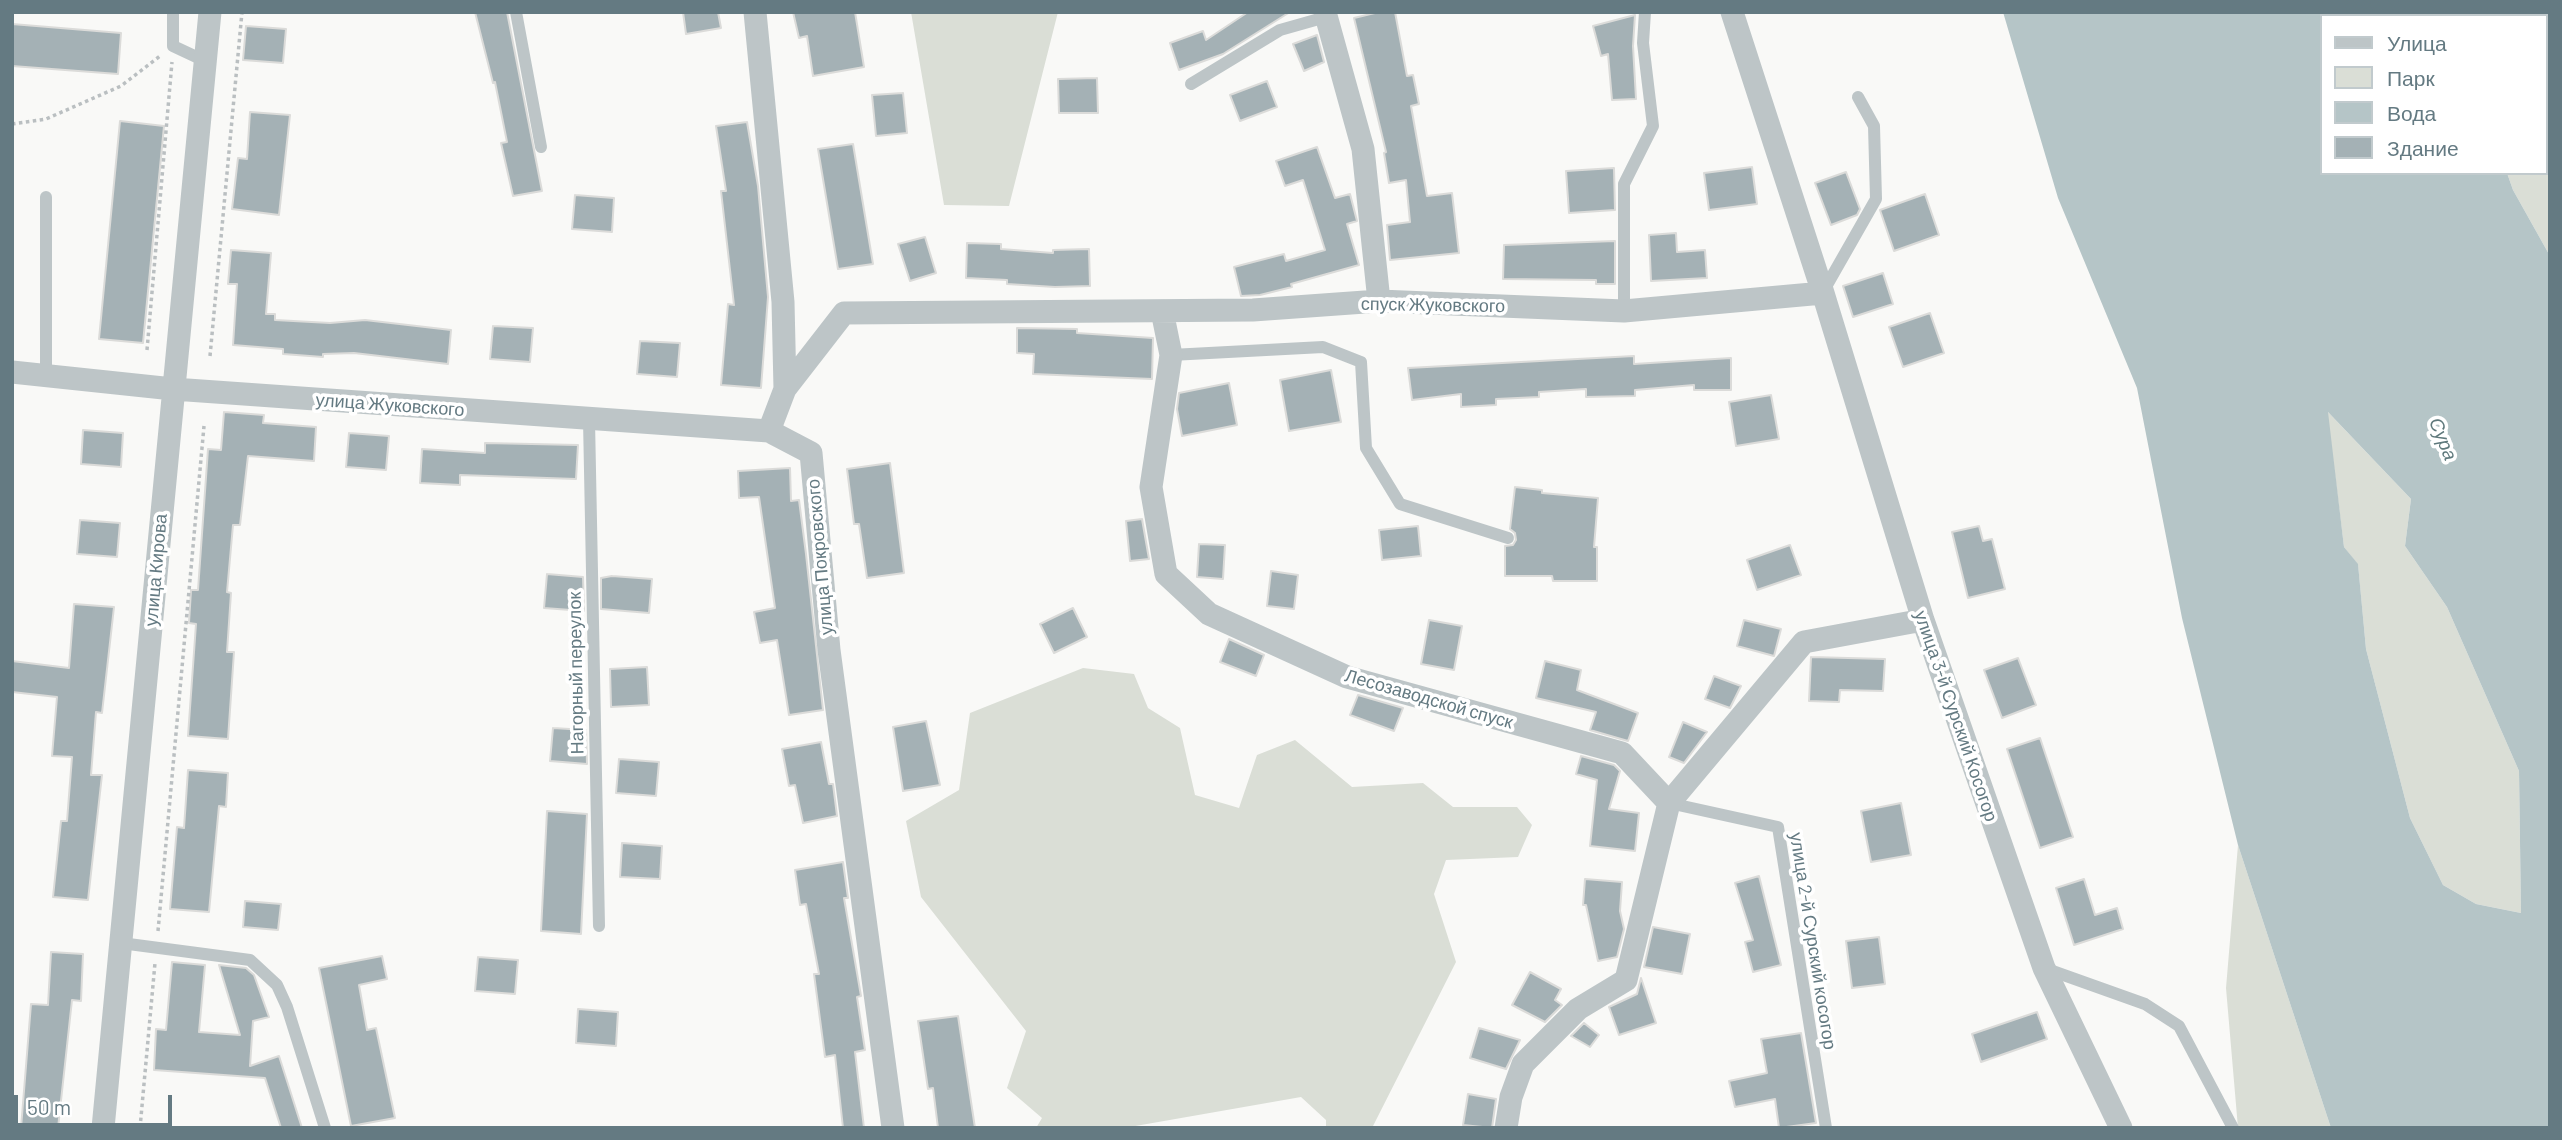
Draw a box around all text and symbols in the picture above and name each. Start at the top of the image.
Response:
legend [2320,14,2548,175]
text: Улица [2387,30,2447,55]
text: Парк [2387,65,2435,90]
text: Вода [2387,100,2436,125]
text: Здание [2387,135,2459,160]
street label: спуск Жуковского [1361,293,1505,317]
street label: улица Жуковского [315,389,465,421]
water label: Сура [2424,414,2462,464]
street label: улица Покровского [802,478,838,636]
street label: улица Кирова [140,513,172,627]
street label: Нагорный переулок [564,592,588,754]
street label: улица 3-й Сурский Косогор [1910,608,2002,824]
street label: Лесозаводской спуск [1343,665,1515,733]
street label: улица 2-й Сурский косогор [1785,831,1841,1051]
scale bar [18,1080,175,1124]
text: 50 m [27,1094,71,1119]

